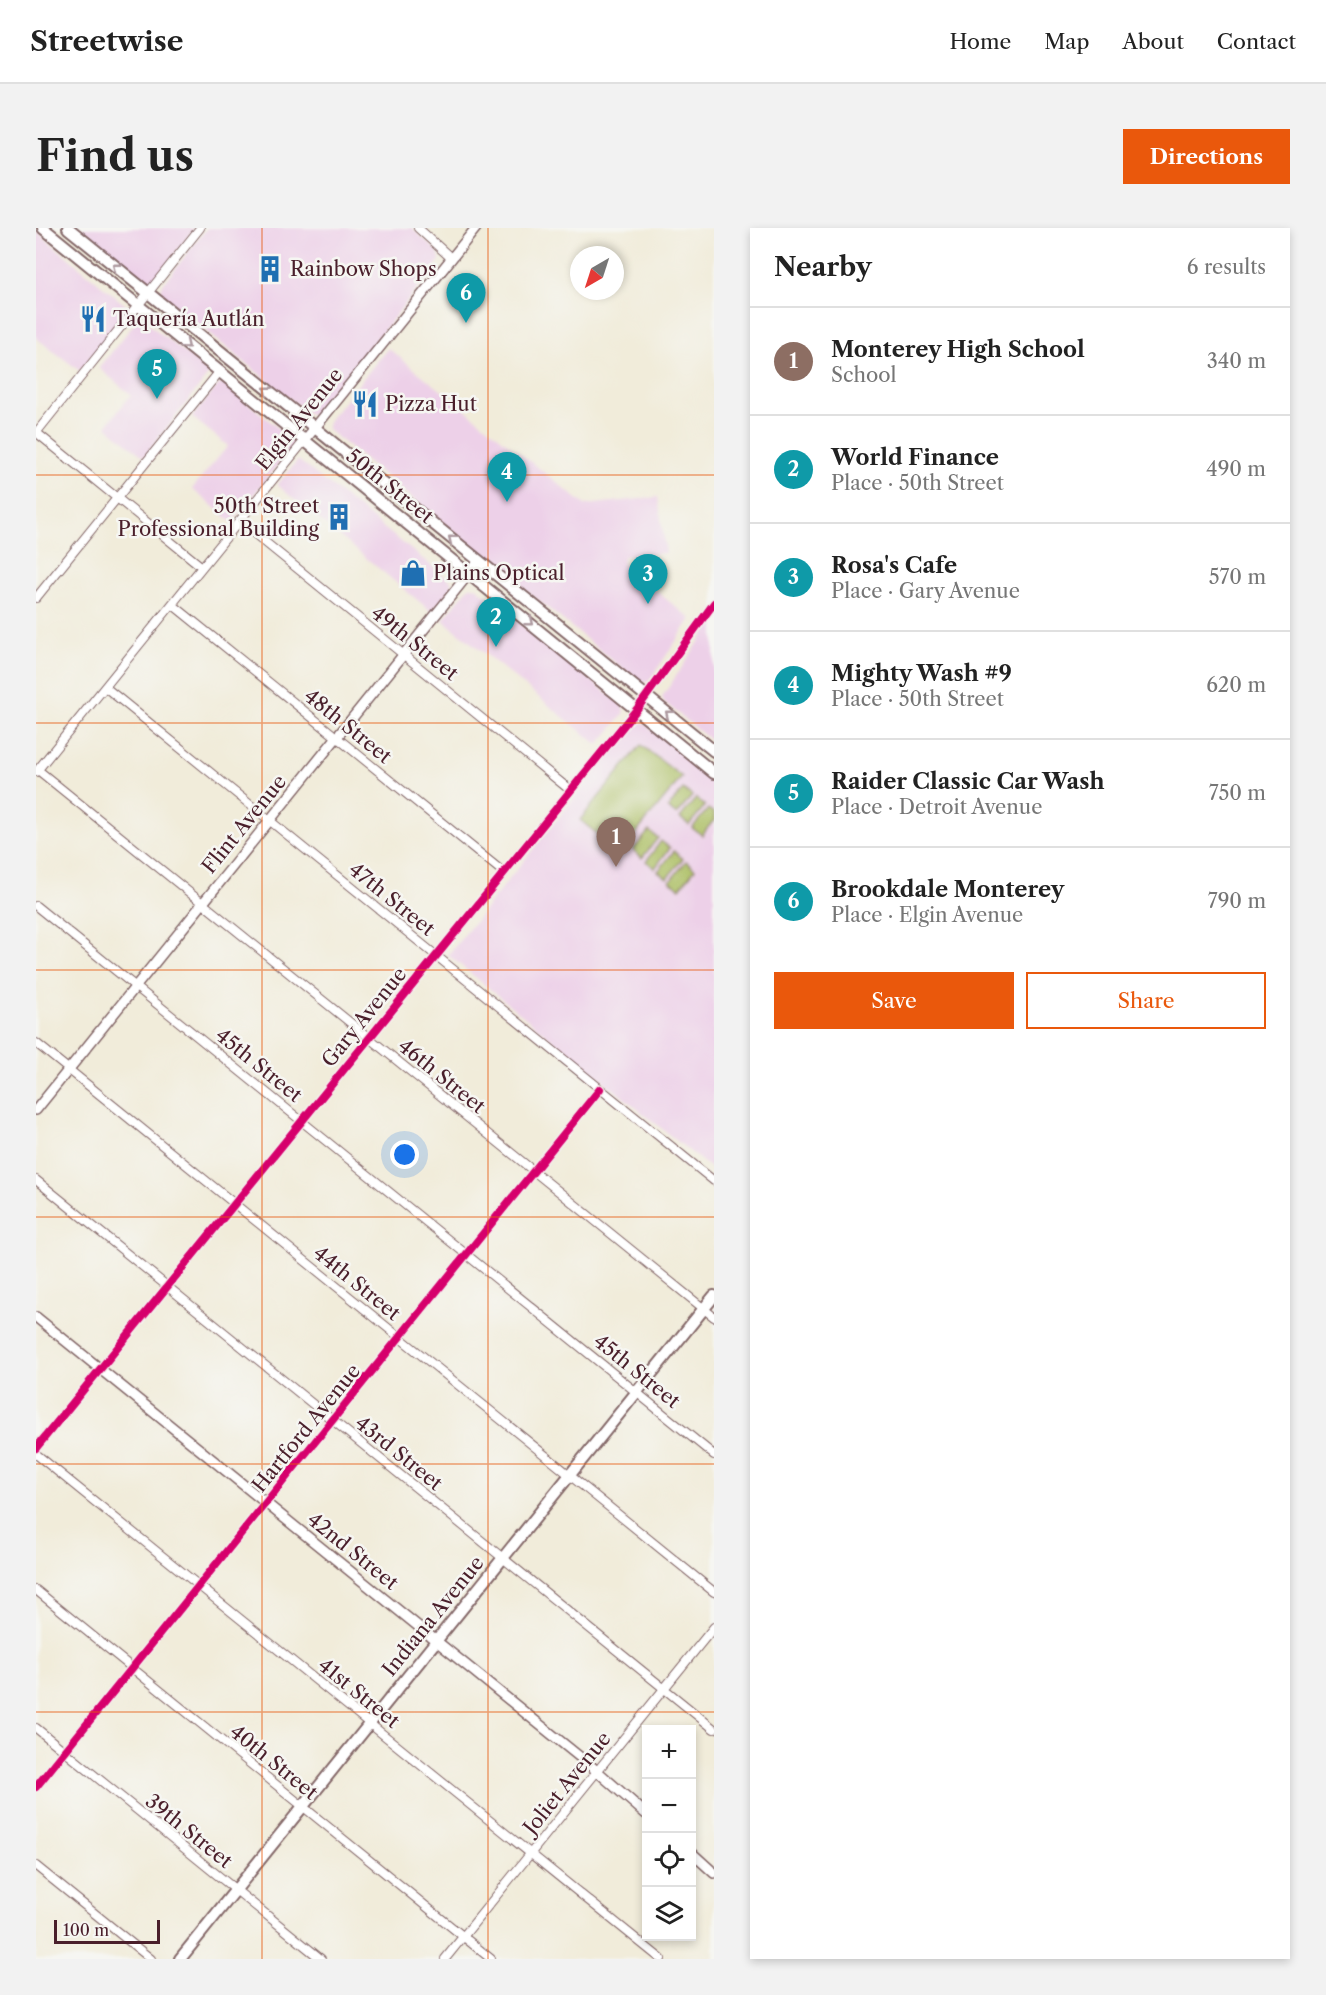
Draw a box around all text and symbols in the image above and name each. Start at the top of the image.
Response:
text: Streetwise [30,24,184,58]
text: Home [950,29,1011,54]
text: Map [1044,29,1089,54]
text: About [1122,29,1184,54]
text: Contact [1217,29,1296,54]
button: Directions [1123,129,1290,184]
text: Find us [36,130,194,182]
north arrow [570,246,624,300]
text: Nearby [774,251,872,283]
building icon: Rainbow Shops [255,254,285,284]
text: 6 results [1187,255,1266,279]
place label: Rainbow Shops [290,257,437,281]
one-way arrow [112,263,123,274]
pin: 6 [446,274,486,323]
restaurant icon: Taquería Autlán [78,304,108,334]
place label: Taquería Autlán [113,307,265,331]
text: Monterey High School [831,336,1085,363]
one-way arrow [180,337,191,348]
text: 1 [789,349,798,373]
text: 340 m [1207,349,1266,373]
pin: 5 [138,350,176,399]
street label: Elgin Avenue [250,363,348,475]
text: School [831,363,896,387]
one-way arrow [263,386,274,397]
restaurant icon: Pizza Hut [350,389,380,419]
place label: Pizza Hut [385,392,477,416]
street label: 50th Street [342,444,438,528]
text: World Finance [831,444,999,471]
pin: 4 [488,452,526,502]
text: 2 [788,457,799,481]
text: 490 m [1206,457,1266,481]
text: Place · 50th Street [831,471,1004,495]
place label: 50th Street Professional Building [118,494,319,541]
building icon: 50th Street Professional Building [324,502,354,532]
one-way arrow [447,535,458,546]
text: Rosa's Cafe [831,552,957,579]
pin: 3 [628,554,668,604]
shop icon: Plains Optical [398,558,428,588]
place label: Plains Optical [433,561,565,585]
text: 3 [788,565,799,589]
text: 570 m [1209,565,1266,589]
text: Place · Gary Avenue [831,579,1020,603]
pin: 2 [476,598,516,647]
street label: 49th Street [367,601,463,685]
one-way arrow [523,615,534,626]
text: Mighty Wash #9 [831,660,1012,687]
text: 4 [788,673,799,697]
text: 620 m [1206,673,1266,697]
street label: 48th Street [300,684,396,768]
text: Place · 50th Street [831,687,1004,711]
one-way arrow [664,711,675,722]
text: Raider Classic Car Wash [831,768,1105,795]
street label: Flint Avenue [197,770,291,878]
text: 5 [788,781,799,805]
text: 750 m [1209,781,1266,805]
text: Place · Detroit Avenue [831,795,1042,819]
pin: 1 [596,818,636,867]
street label: 47th Street [344,857,440,941]
text: Brookdale Monterey [831,876,1064,903]
text: 6 [788,889,799,913]
text: 790 m [1208,889,1266,913]
text: Place · Elgin Avenue [831,903,1023,927]
street label: Gary Avenue [317,962,411,1072]
button: Save [774,972,1014,1029]
button: Share [1026,972,1266,1029]
street label: 45th Street [211,1023,307,1107]
street label: 46th Street [394,1034,490,1118]
your location [390,1140,419,1169]
street label: 44th Street [309,1241,405,1325]
street label: 45th Street [589,1329,685,1413]
street label: Hartford Avenue [247,1359,365,1497]
street label: 43rd Street [351,1411,447,1495]
street label: 42nd Street [303,1507,403,1595]
street label: Indiana Avenue [377,1551,489,1681]
street label: 41st Street [314,1653,404,1733]
street label: 40th Street [225,1719,323,1805]
map controls [642,1725,696,1941]
button: + [642,1725,696,1779]
street label: Joliet Avenue [516,1727,616,1841]
button: − [642,1779,696,1833]
street label: 39th Street [141,1789,237,1873]
button: locate [642,1833,696,1887]
button: layers [642,1887,696,1941]
scale bar [54,1917,160,1944]
text: 100 m [63,1920,109,1940]

